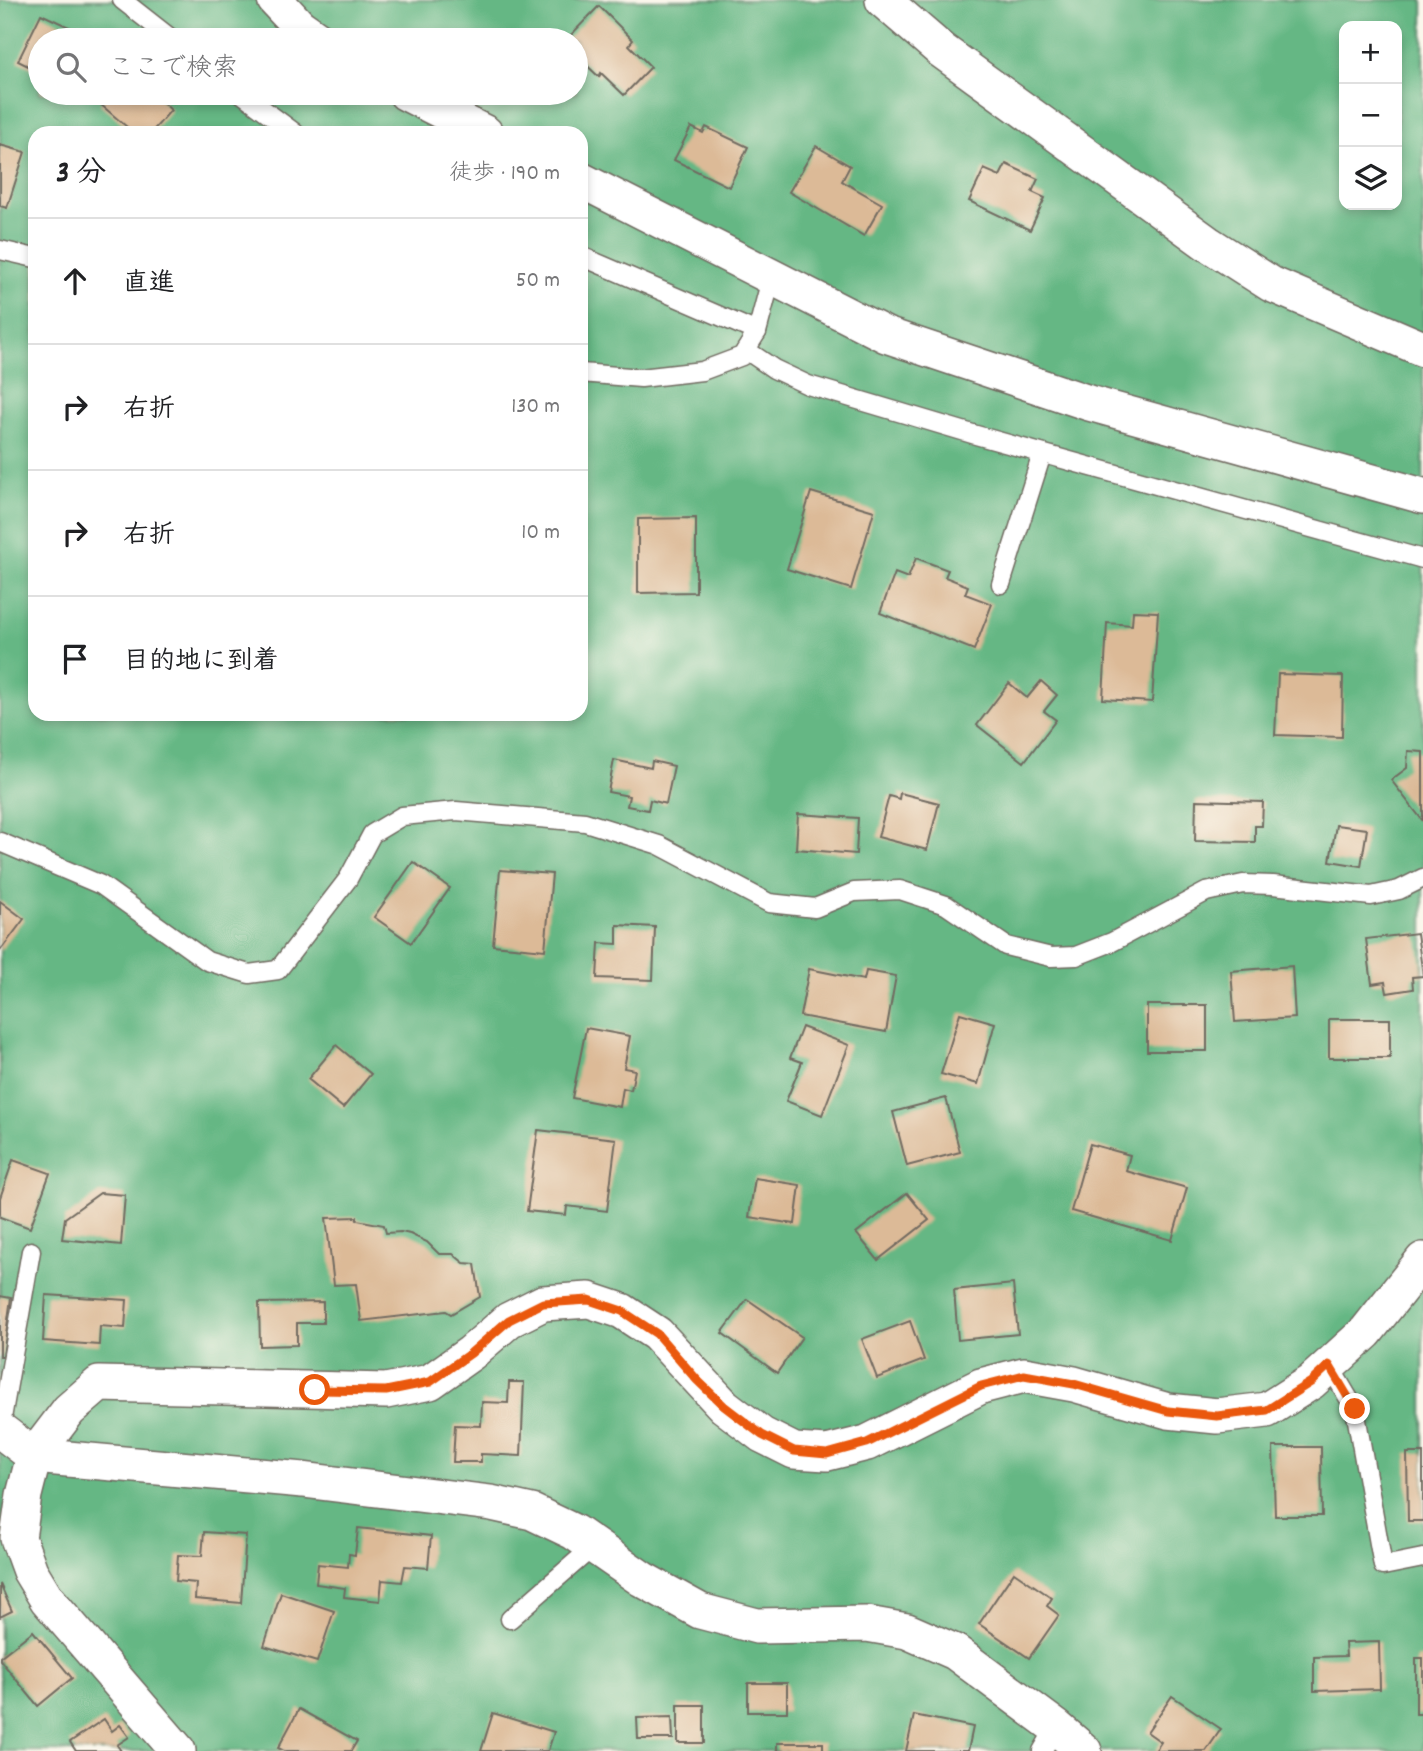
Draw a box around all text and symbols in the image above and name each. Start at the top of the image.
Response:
map controls [1339,21,1402,210]
button: + [1339,21,1402,84]
search box [28,28,588,105]
icon: search [52,48,90,86]
text: ここで検索 [108,51,238,88]
button: − [1339,84,1402,147]
button: layers [1339,147,1402,210]
text: 3 分 [56,154,106,197]
text: 徒歩 · 190 m [449,158,560,191]
icon: ahead [56,262,94,300]
text: 50 m [516,265,560,298]
text: 直進 [123,266,175,303]
icon: right [56,388,94,426]
text: 130 m [511,391,560,424]
text: 右折 [123,392,175,429]
icon: right [56,514,94,552]
text: 10 m [521,517,560,550]
text: 右折 [123,518,175,555]
icon: arrive [56,640,94,678]
text: 目的地に到着 [123,644,279,681]
route start [299,1374,330,1405]
route end [1339,1393,1370,1424]

